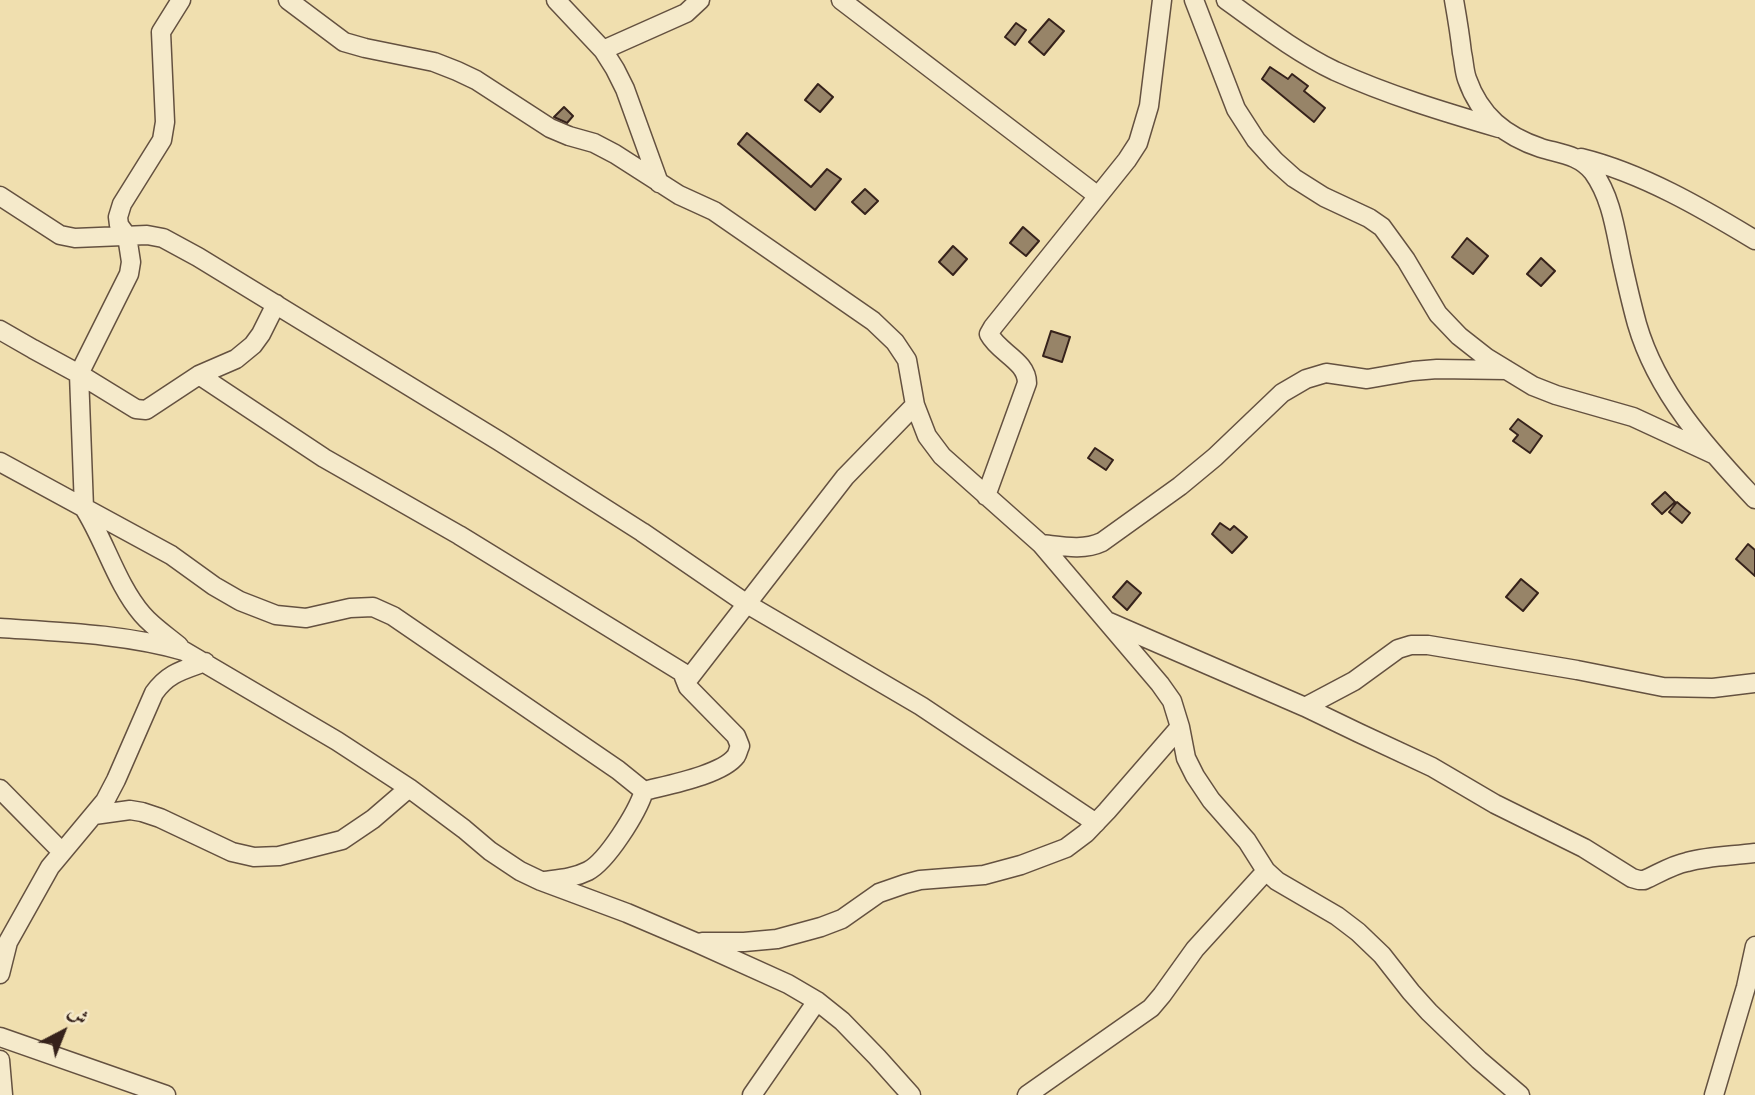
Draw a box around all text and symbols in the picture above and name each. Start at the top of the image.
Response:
north arrow [28,997,98,1067]
text: ش [64,1003,91,1029]

